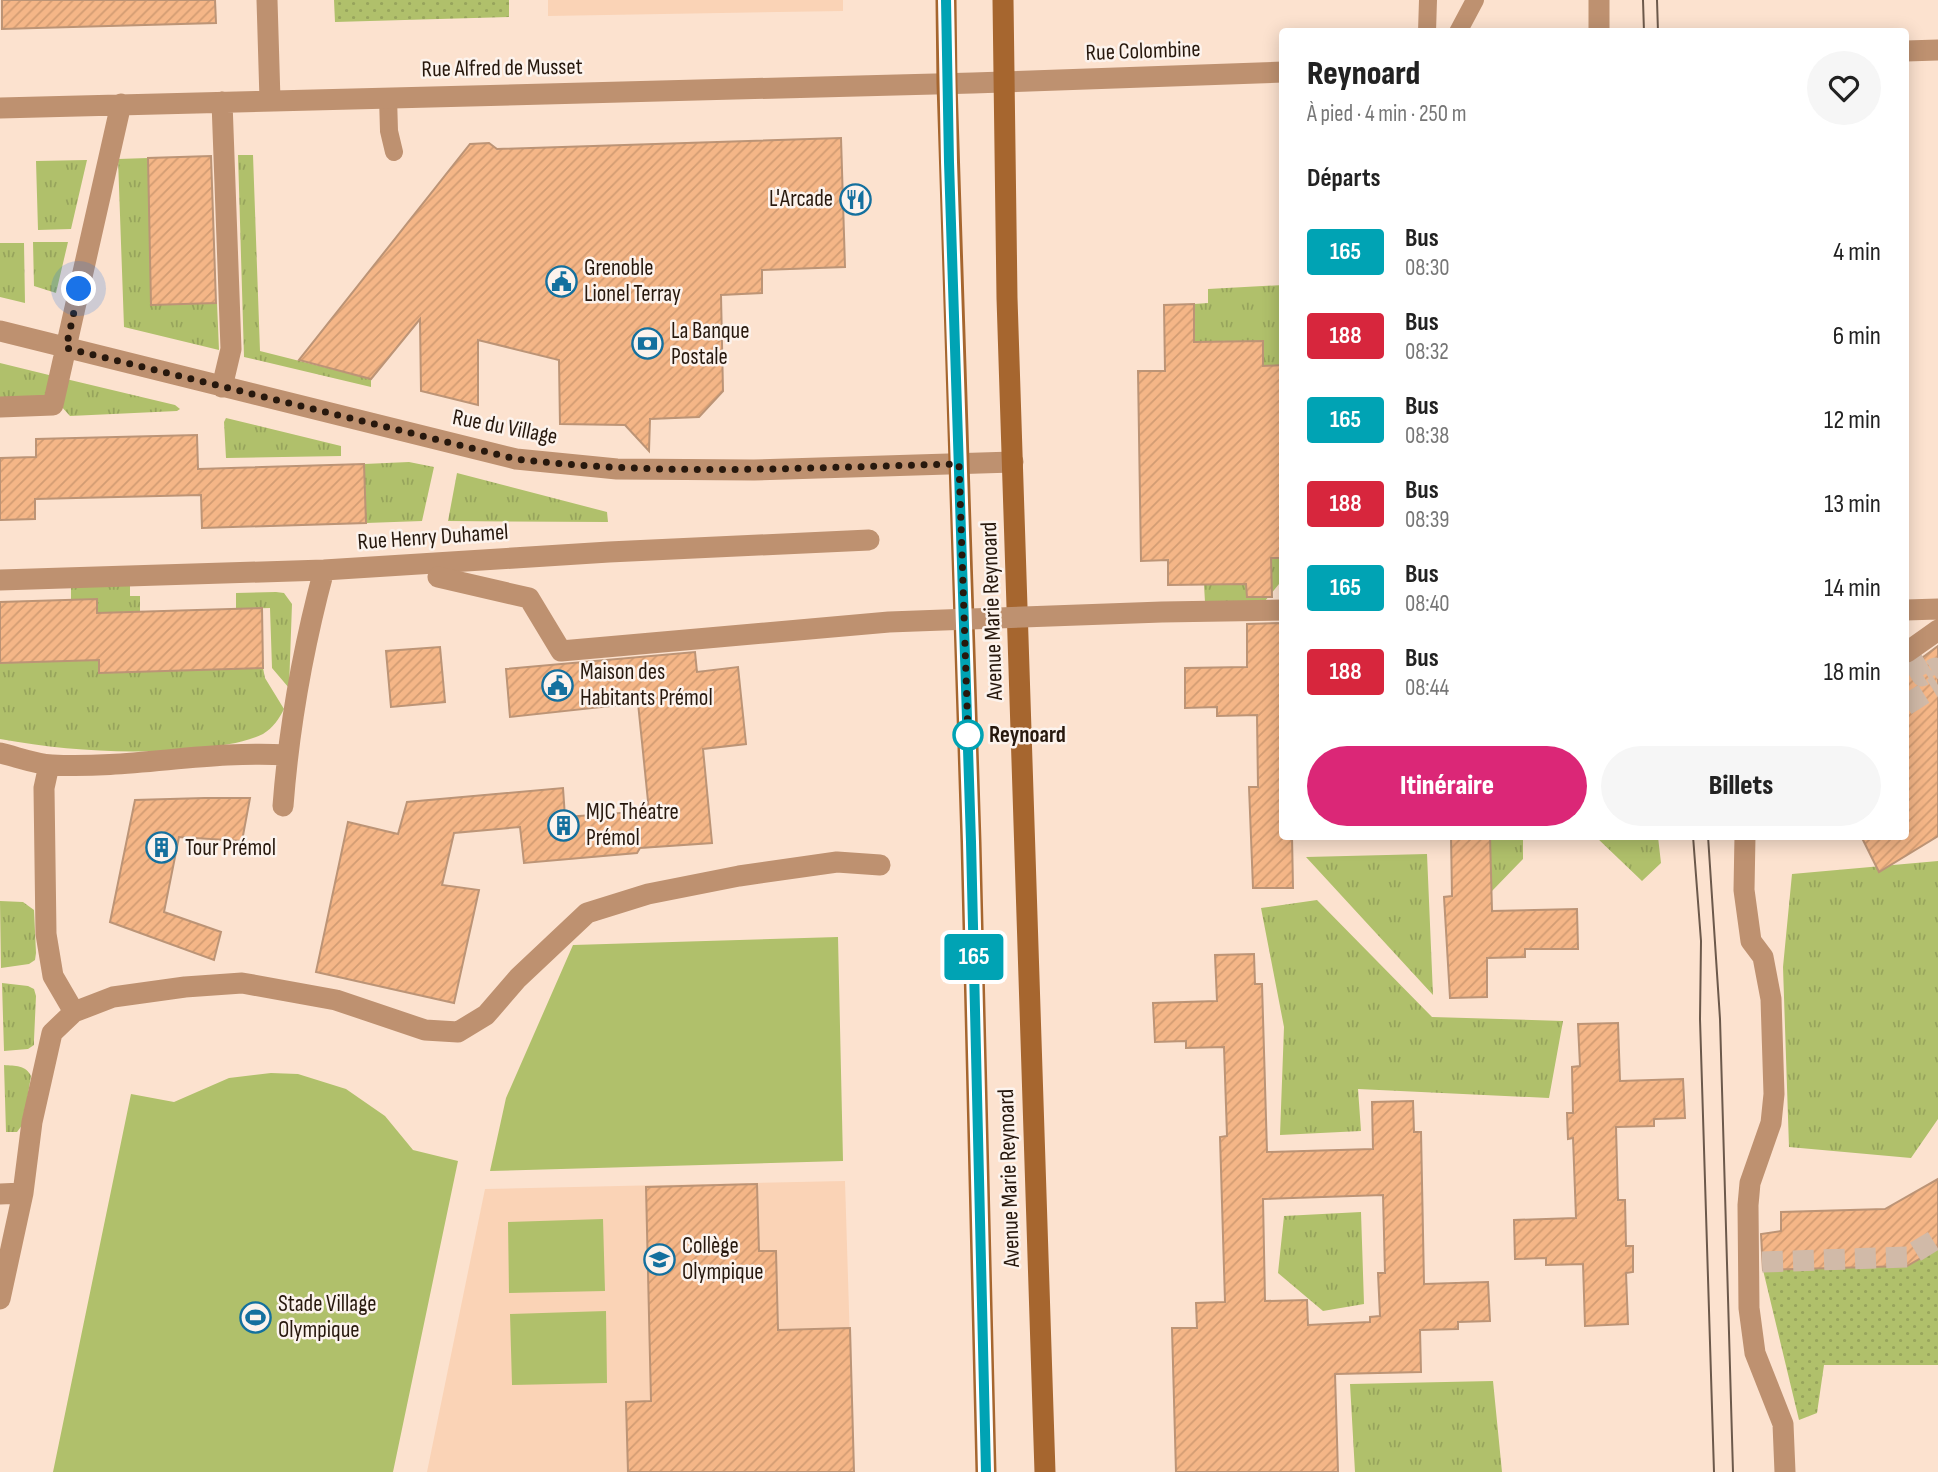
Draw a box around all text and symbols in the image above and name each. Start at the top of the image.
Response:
street label: Rue Colombine [1085,35,1201,67]
button: heart [1807,51,1881,125]
street label: Rue Alfred de Musset [421,53,583,83]
text: Reynoard [1307,54,1420,94]
text: À pied · 4 min · 250 m [1307,100,1466,128]
text: Départs [1307,163,1380,194]
restaurant icon: L'Arcade [839,182,873,216]
place label: L'Arcade [769,185,833,213]
text: Bus [1405,223,1439,254]
text: 165 [1330,237,1361,266]
text: 4 min [1833,237,1881,268]
place label: Grenoble Lionel Terray [584,254,681,308]
text: 08:30 [1405,254,1450,282]
public building icon: Grenoble Lionel Terray [544,264,578,298]
your location [61,271,96,306]
text: Bus [1405,307,1439,338]
place label: La Banque Postale [671,317,749,371]
text: 188 [1329,321,1362,350]
text: 6 min [1833,321,1881,352]
bank icon: La Banque Postale [631,327,665,361]
text: 08:32 [1405,338,1449,366]
text: Bus [1405,391,1439,422]
street label: Rue du Village [450,403,560,451]
text: 165 [1330,405,1361,434]
text: 12 min [1824,405,1881,436]
text: 08:38 [1405,422,1449,450]
text: Bus [1405,475,1439,506]
text: 188 [1329,489,1362,518]
text: 13 min [1824,489,1881,520]
text: 08:39 [1405,506,1450,534]
street label: Rue Henry Duhamel [357,518,509,556]
street label: Avenue Marie Reynoard [975,521,1009,702]
text: Bus [1405,559,1439,590]
text: 165 [1330,573,1361,602]
text: 14 min [1824,573,1881,604]
text: 08:40 [1405,590,1450,618]
text: Bus [1405,643,1439,674]
text: 188 [1329,657,1362,686]
text: 18 min [1824,657,1881,688]
place label: Maison des Habitants Prémol [580,658,713,712]
public building icon: Maison des Habitants Prémol [540,668,574,702]
text: 08:44 [1405,674,1449,702]
marker: Reynoard [953,720,983,750]
place label: Reynoard [989,721,1066,749]
button: Itinéraire [1307,746,1587,826]
button: Billets [1601,746,1881,826]
place label: MJC Théatre Prémol [586,798,679,852]
building icon: MJC Théatre Prémol [546,808,580,842]
building icon: Tour Prémol [145,831,179,865]
place label: Tour Prémol [185,834,276,862]
line badge: 165 [934,934,1014,980]
text: 165 [958,942,990,971]
street label: Avenue Marie Reynoard [992,1088,1026,1269]
place label: Collège Olympique [682,1232,764,1286]
school or university icon: Collège Olympique [642,1242,676,1276]
place label: Stade Village Olympique [278,1290,376,1344]
sports icon: Stade Village Olympique [238,1300,272,1334]

